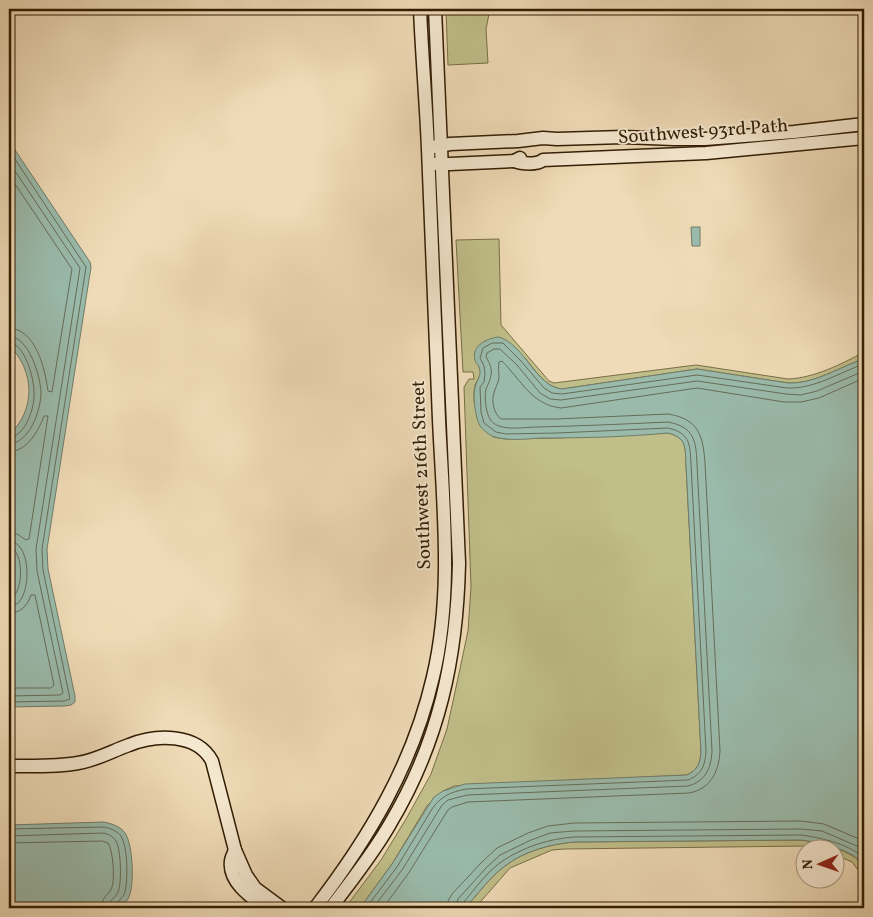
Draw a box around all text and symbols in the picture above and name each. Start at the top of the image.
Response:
street label: Southwest 93rd Path [617,113,789,151]
street label: Southwest 216th Street [406,380,438,570]
north arrow [796,840,846,890]
text: N [799,859,818,870]

